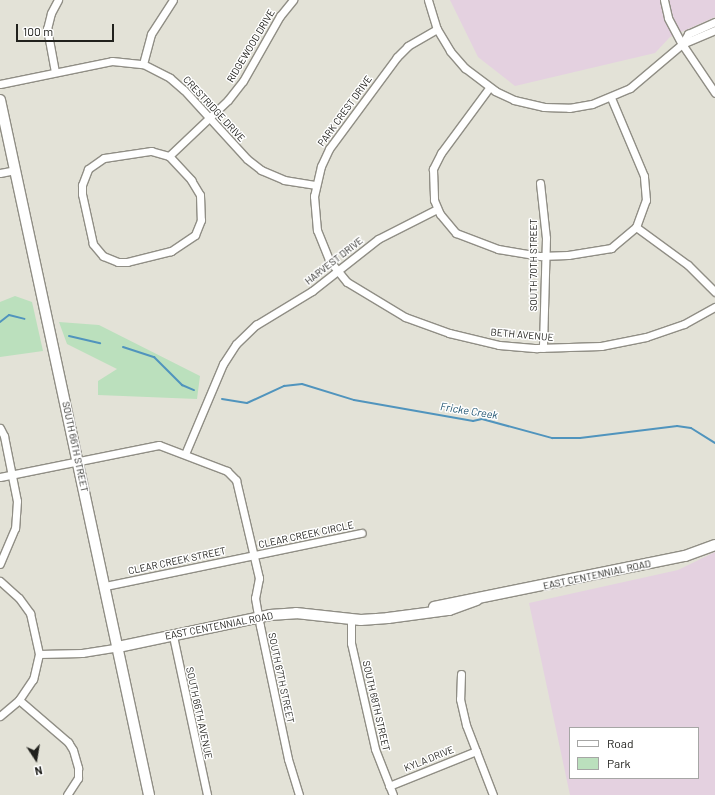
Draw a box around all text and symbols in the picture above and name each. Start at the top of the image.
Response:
street label: RIDGEWOOD DRIVE [224,7,278,85]
scale bar [18,16,116,42]
text: 100 m [23,24,53,38]
street label: PARK CREST DRIVE [315,73,375,149]
street label: CRESTRIDGE DRIVE [181,74,247,144]
street label: SOUTH 70TH STREET [528,219,540,311]
street label: HARVEST DRIVE [303,235,365,287]
street label: BETH AVENUE [490,326,554,344]
street label: SOUTH 66TH STREET [60,400,90,494]
water label: Fricke Creek [439,400,499,422]
street label: CLEAR CREEK CIRCLE [257,519,355,551]
street label: CLEAR CREEK STREET [127,545,227,577]
street label: EAST CENTENNIAL ROAD [542,558,652,592]
street label: EAST CENTENNIAL ROAD [164,610,274,642]
street label: SOUTH 67TH STREET [266,632,296,724]
street label: SOUTH 68TH STREET [360,660,392,752]
street label: SOUTH 66TH AVENUE [183,666,215,760]
legend [569,727,699,779]
text: Road [607,736,634,750]
north arrow [16,739,56,779]
street label: KYLA DRIVE [402,744,456,774]
text: Park [607,756,631,770]
text: N [34,764,44,778]

